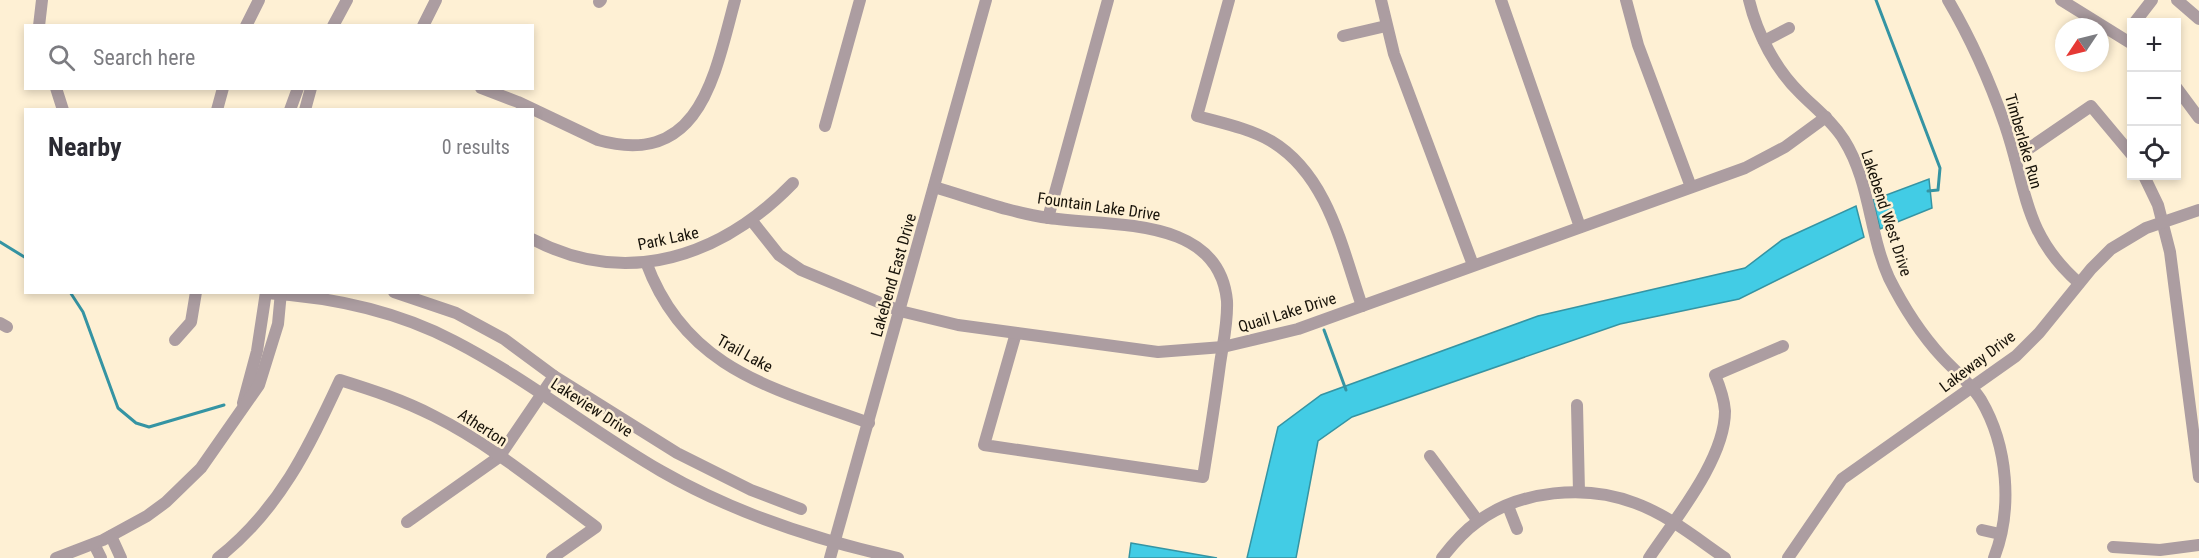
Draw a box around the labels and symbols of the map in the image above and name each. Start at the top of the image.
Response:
north arrow [2055,18,2109,72]
street label: Timberlake Run [2001,91,2046,191]
street label: Lakebend West Drive [1857,148,1916,279]
street label: Fountain Lake Drive [1036,188,1162,225]
street label: Lakebend East Drive [867,211,920,339]
street label: Park Lake [636,223,700,254]
street label: Quail Lake Drive [1236,289,1338,336]
street label: Lakeway Drive [1936,327,2019,396]
street label: Trail Lake [714,330,776,376]
street label: Lakeview Drive [547,374,636,441]
street label: Atherton [455,405,511,450]

